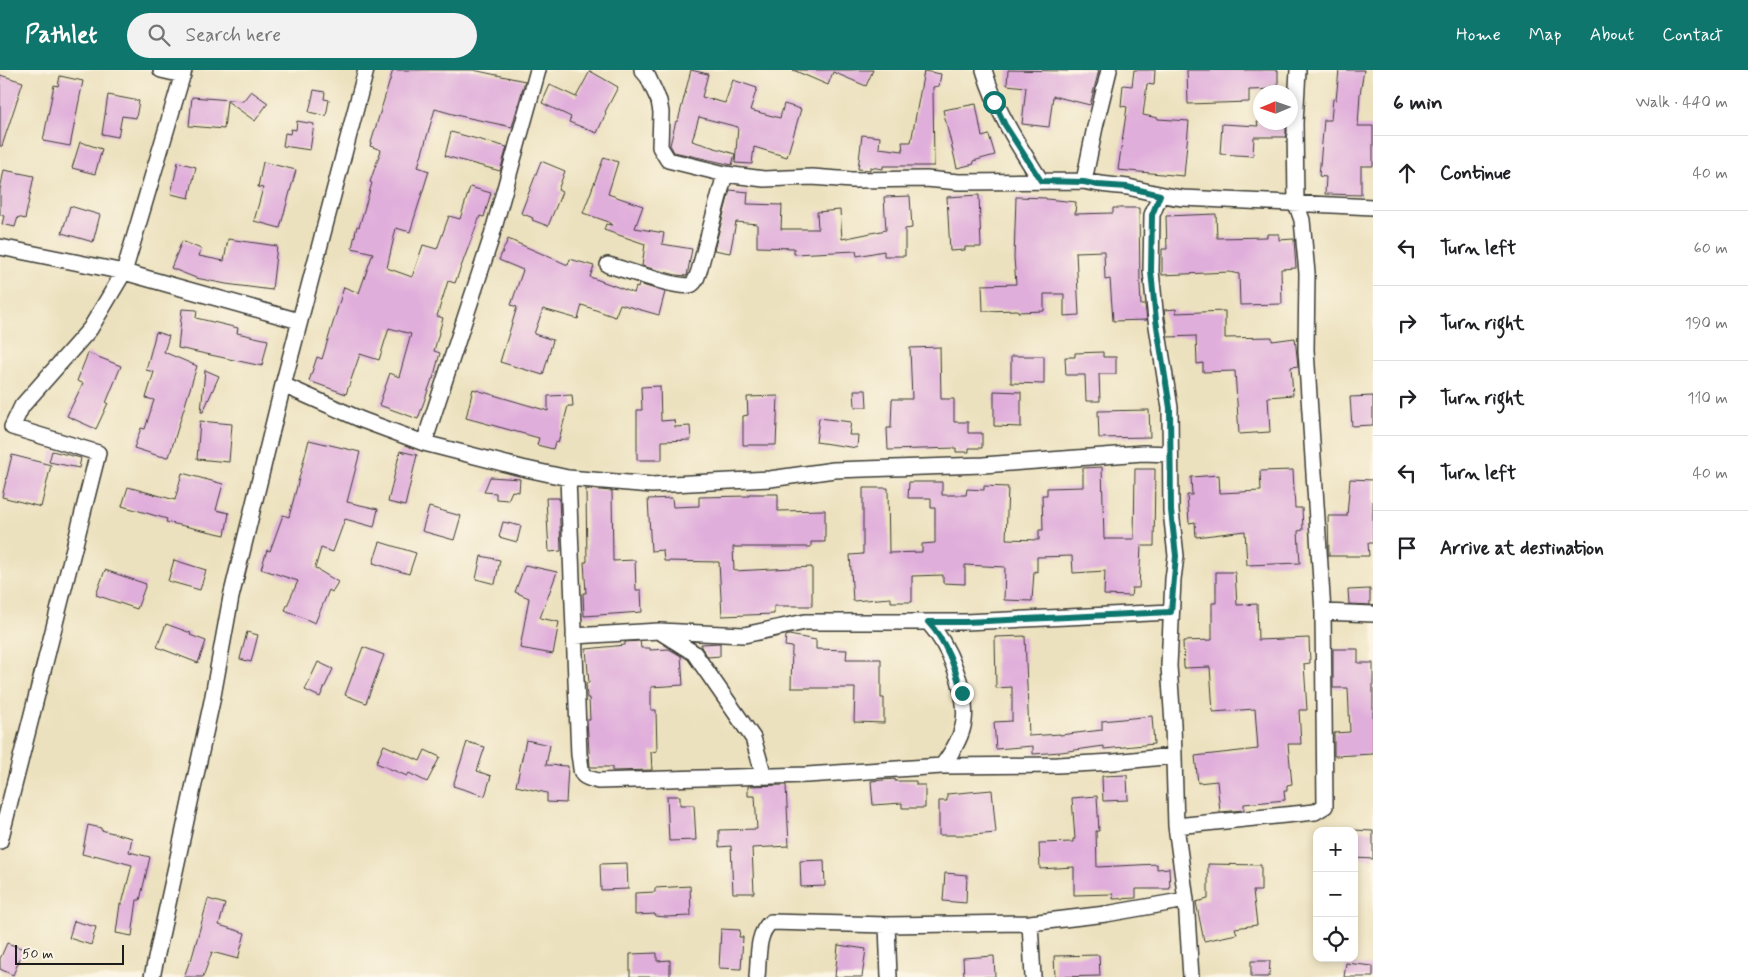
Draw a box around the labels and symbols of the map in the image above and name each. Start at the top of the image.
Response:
north arrow [1253,85,1298,130]
route start [983,91,1006,114]
route end [951,682,974,705]
scale bar [15,942,124,965]

